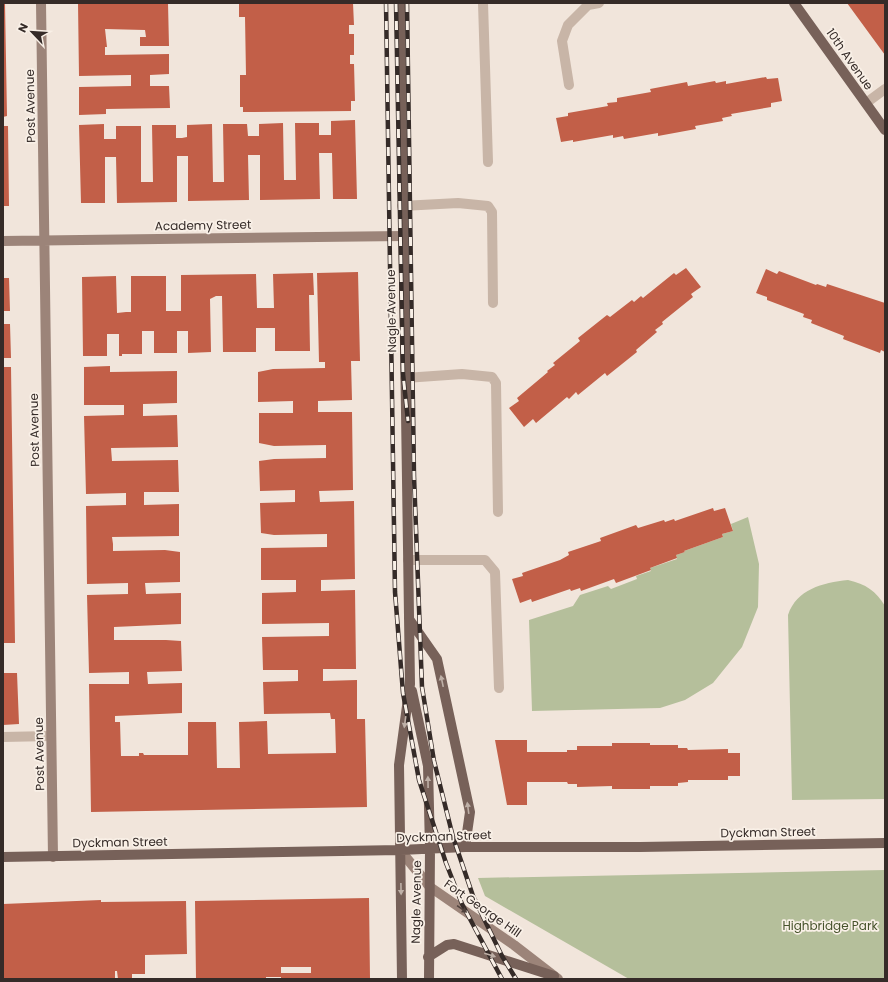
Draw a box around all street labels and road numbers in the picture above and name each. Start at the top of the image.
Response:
street label: 10th Avenue [822,25,878,93]
street label: Post Avenue [21,69,39,143]
street label: Academy Street [155,216,251,234]
street label: Nagle Avenue [382,269,400,353]
street label: Post Avenue [25,393,43,467]
street label: Post Avenue [30,717,48,791]
street label: Dyckman Street [720,823,816,841]
street label: Dyckman Street [396,826,492,846]
street label: Dyckman Street [72,833,168,851]
street label: Nagle Avenue [407,860,425,944]
street label: Fort George Hill [441,875,525,941]

